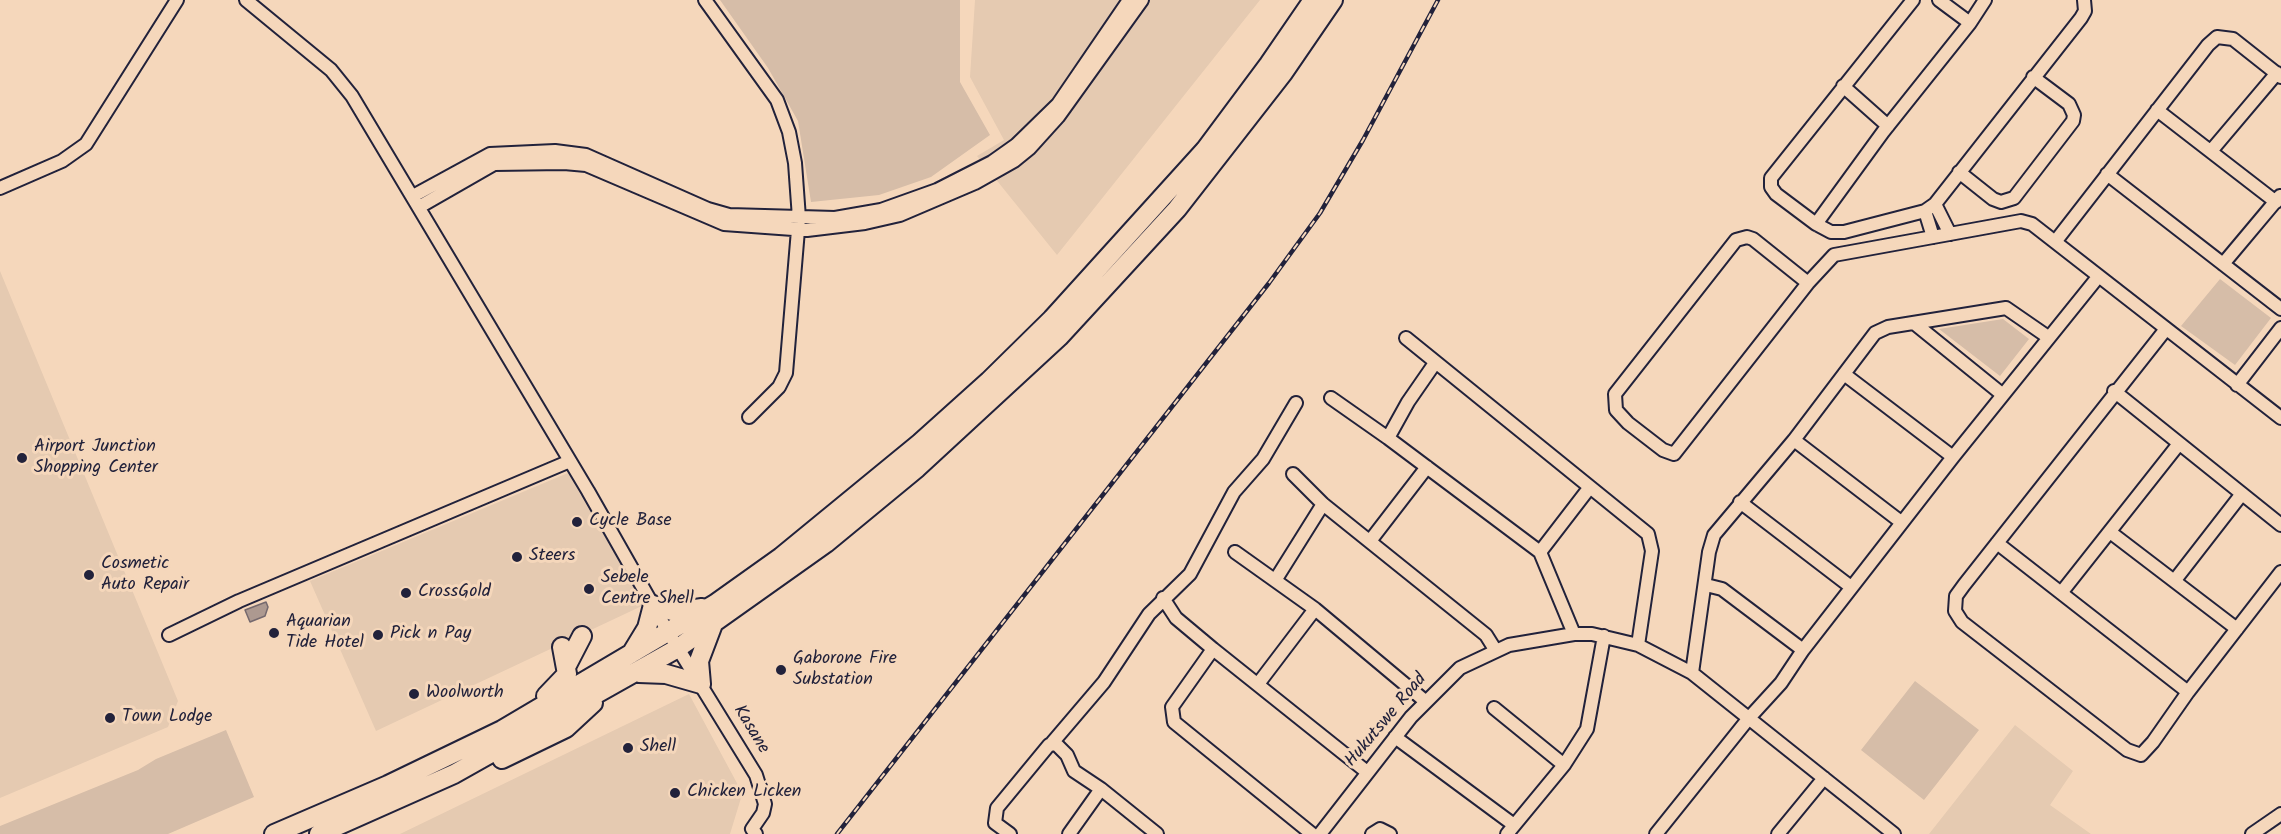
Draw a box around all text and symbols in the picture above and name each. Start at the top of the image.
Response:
place label: Airport Junction Shopping Center [34,437,158,480]
marker: Airport Junction Shopping Center [15,451,29,465]
place label: Cycle Base [589,511,672,533]
marker: Cycle Base [570,515,584,529]
place label: Steers [529,546,575,568]
marker: Steers [510,550,524,564]
place label: Cosmetic Auto Repair [101,554,189,596]
marker: Cosmetic Auto Repair [82,568,96,582]
place label: Sebele Centre Shell [601,568,694,610]
place label: CrossGold [418,582,491,604]
marker: Sebele Centre Shell [582,582,596,596]
marker: CrossGold [399,586,413,600]
place label: Aquarian Tide Hotel [286,612,364,654]
place label: Pick n Pay [390,624,471,646]
marker: Aquarian Tide Hotel [267,626,281,640]
marker: Pick n Pay [371,628,385,642]
place label: Gaborone Fire Substation [793,649,897,692]
marker: Gaborone Fire Substation [774,663,788,677]
street label: Hukutswe Road [1341,670,1433,772]
place label: Woolworth [426,683,504,705]
marker: Woolworth [407,687,421,701]
street label: Kasane [727,702,773,758]
place label: Town Lodge [122,707,212,729]
marker: Town Lodge [103,711,117,725]
place label: Shell [640,737,676,759]
marker: Shell [621,741,635,755]
place label: Chicken Licken [687,782,801,804]
marker: Chicken Licken [668,786,682,800]

